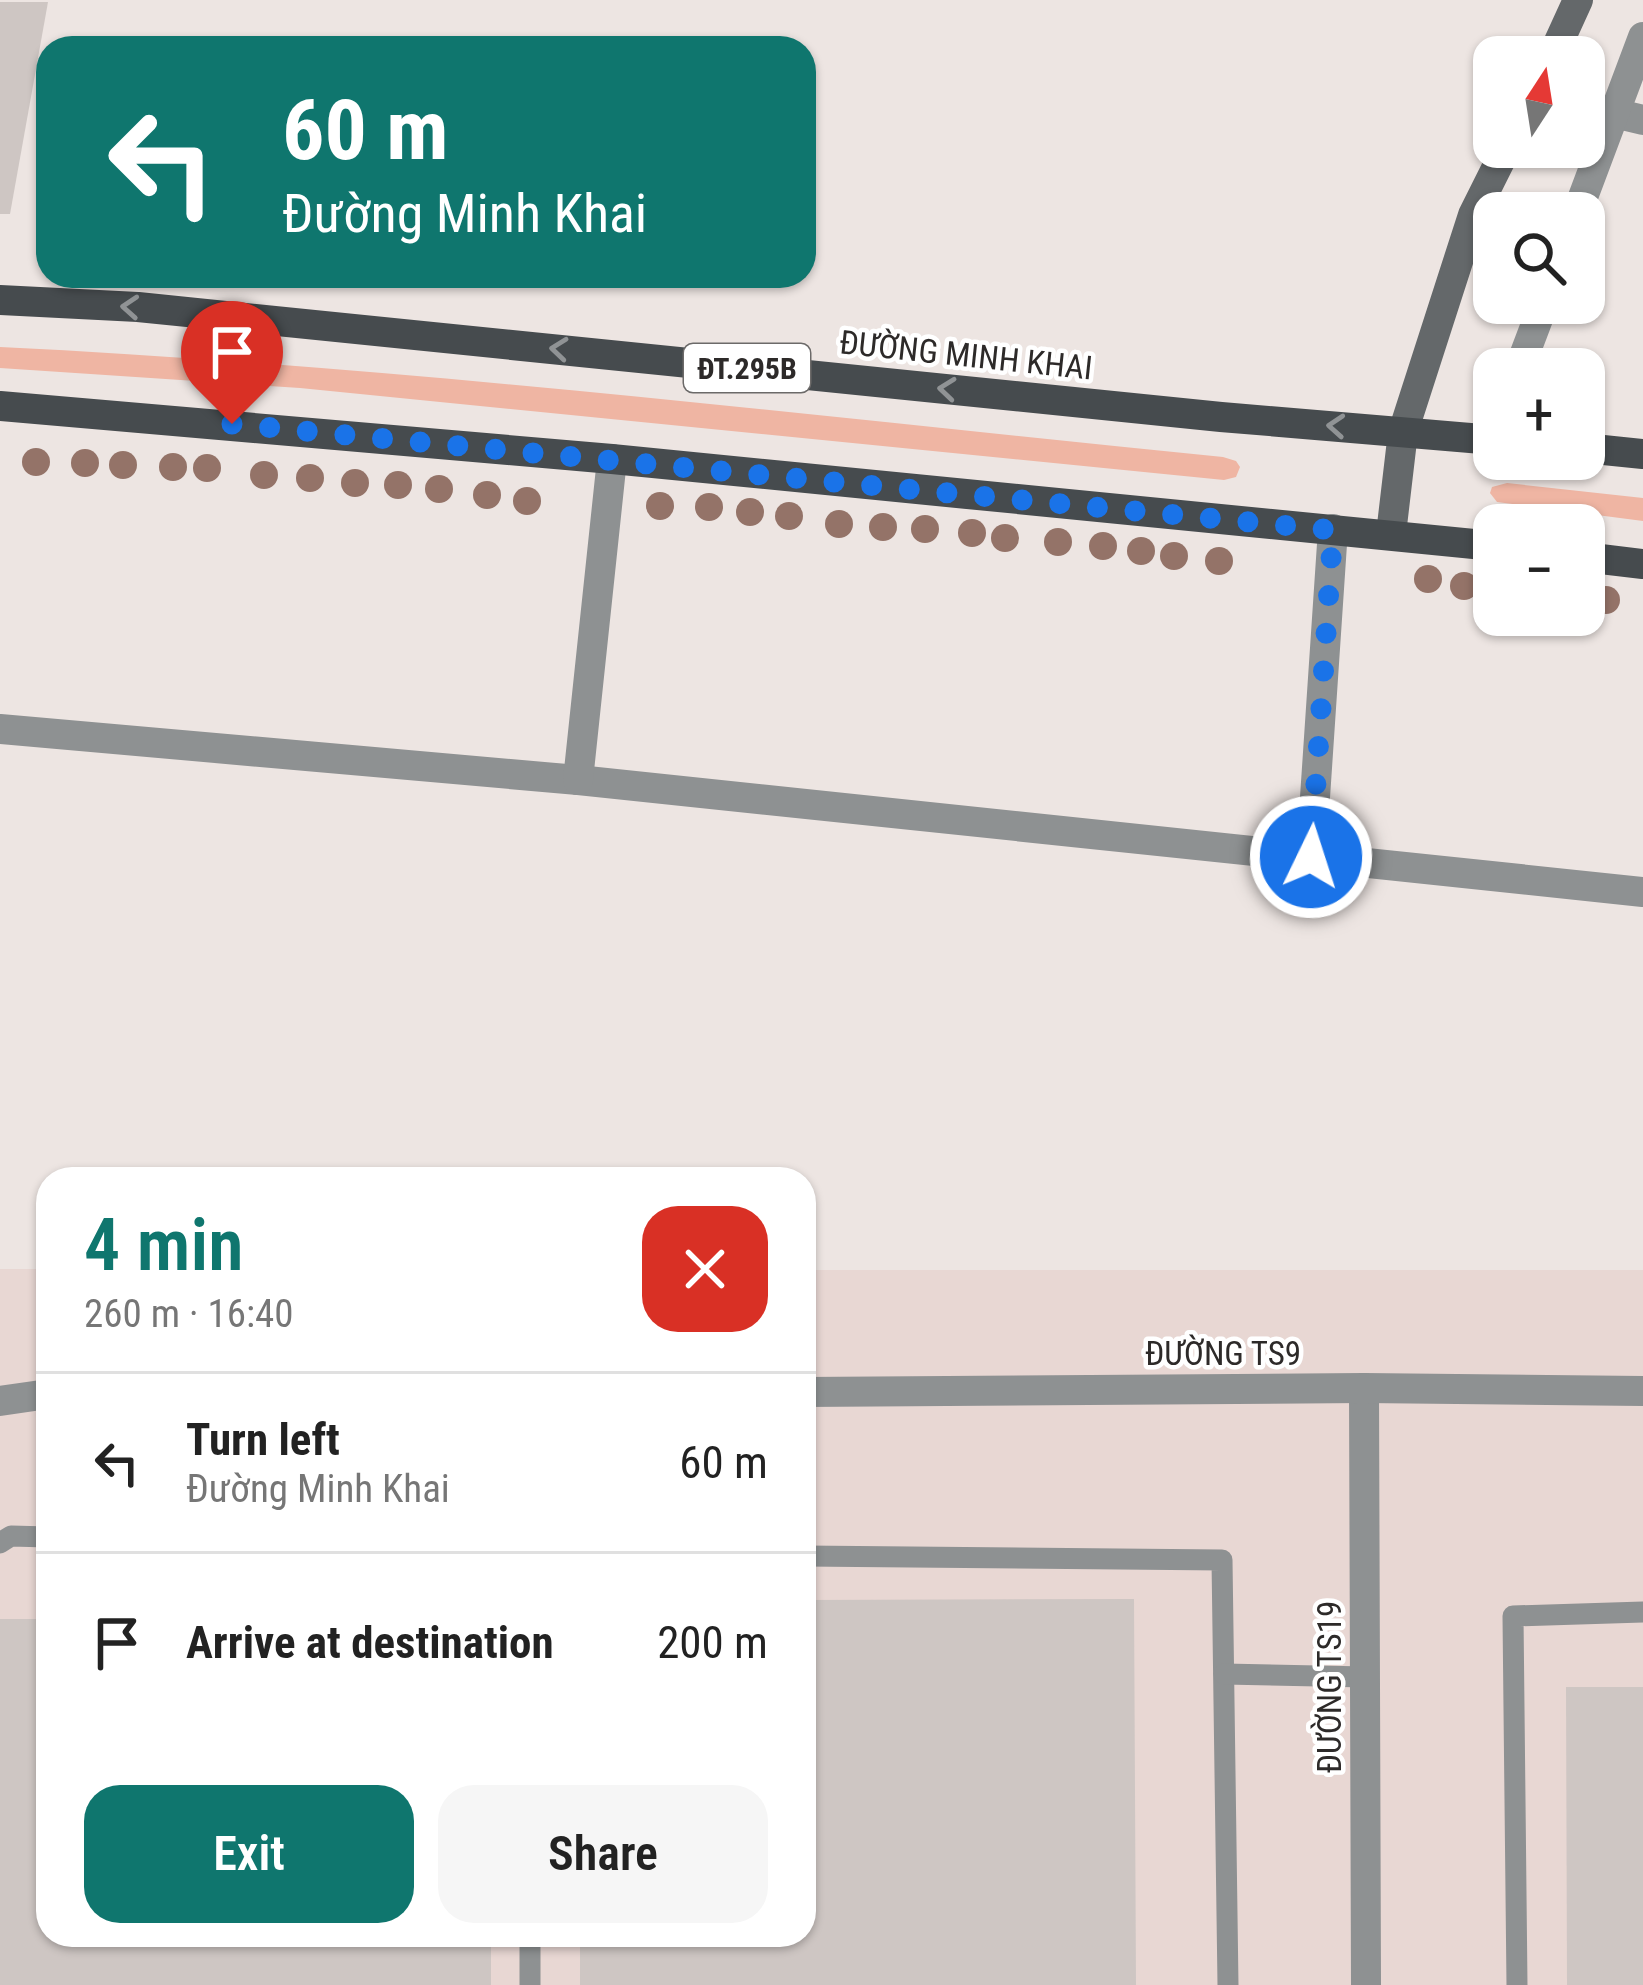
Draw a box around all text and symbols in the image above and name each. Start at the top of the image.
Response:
north arrow [1473,36,1605,168]
map controls [1473,36,1605,636]
text: 60 m [282,81,449,180]
icon: left [84,84,240,240]
text: Đường Minh Khai [282,182,647,245]
button: search [1473,192,1605,324]
one-way arrow [120,294,139,320]
pin [181,301,283,424]
icon: arrive [199,319,265,385]
street label: ĐƯỜNG MINH KHAI [838,322,1094,388]
one-way arrow [550,337,569,362]
road number: ĐT.295B [684,344,810,392]
button: + [1473,348,1605,480]
one-way arrow [938,377,957,402]
one-way arrow [1326,414,1345,440]
button: − [1473,504,1605,636]
position arrow [1248,794,1374,920]
text: 4 min [84,1203,243,1288]
button: close [642,1206,768,1332]
text: 260 m · 16:40 [84,1291,294,1337]
street label: ĐƯỜNG TS9 [1145,1334,1301,1373]
text: Turn left [186,1413,340,1466]
icon: left [84,1430,150,1496]
text: 60 m [679,1436,768,1489]
text: Đường Minh Khai [186,1466,450,1512]
street label: ĐƯỜNG TS19 [1310,1601,1349,1773]
icon: arrive [84,1610,150,1676]
text: Arrive at destination [186,1616,554,1669]
text: 200 m [657,1616,768,1669]
button: Exit [84,1785,414,1923]
button: Share [438,1785,768,1923]

